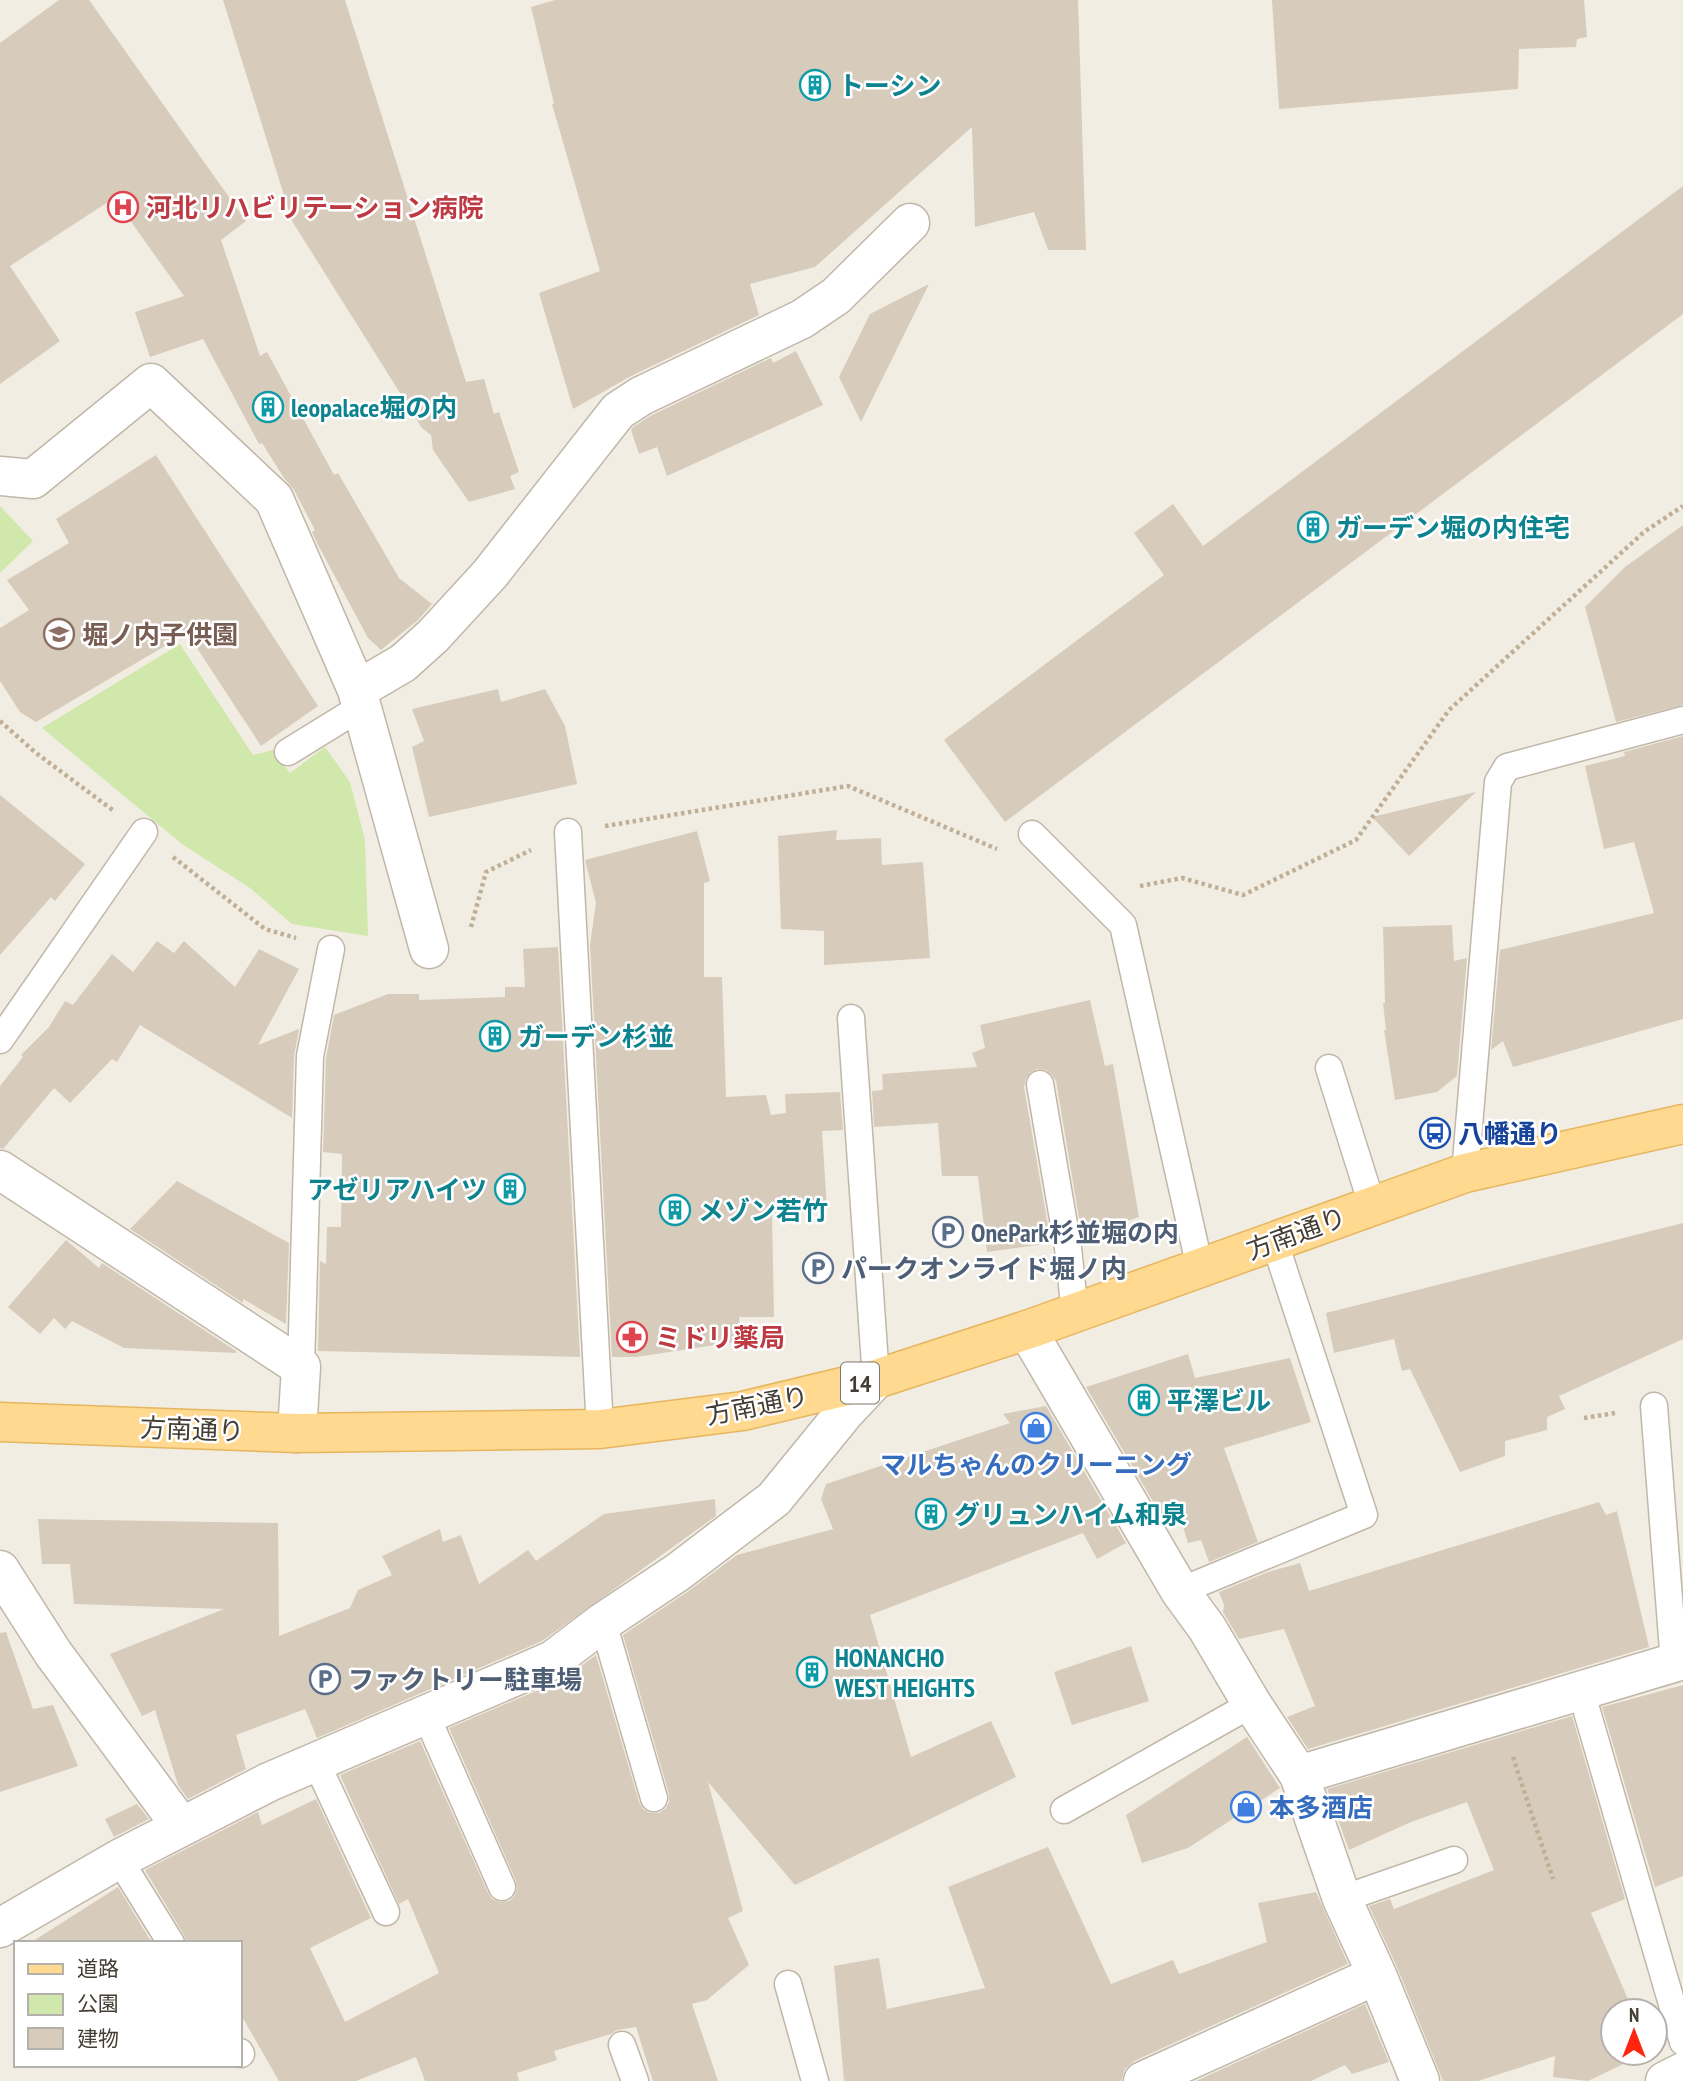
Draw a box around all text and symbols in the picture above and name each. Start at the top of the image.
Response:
building icon: トーシン [798,68,832,102]
place label: トーシン [838,69,941,102]
hospital icon: 河北リハビリテーション病院 [106,190,140,224]
place label: 河北リハビリテーション病院 [146,191,483,224]
building icon: leopalace堀の内 [251,390,285,424]
place label: leopalace堀の内 [291,391,457,424]
building icon: ガーデン堀の内住宅 [1296,510,1330,544]
place label: ガーデン堀の内住宅 [1336,511,1570,544]
school or university icon: 堀ノ内子供園 [42,617,76,651]
place label: 堀ノ内子供園 [82,618,238,651]
building icon: ガーデン杉並 [478,1019,512,1053]
place label: ガーデン杉並 [518,1020,674,1053]
bus stop icon: 八幡通り [1418,1116,1452,1150]
place label: 八幡通り [1458,1117,1562,1150]
building icon: アゼリアハイツ [493,1172,527,1206]
place label: アゼリアハイツ [307,1173,487,1206]
building icon: メゾン若竹 [658,1193,692,1227]
place label: メゾン若竹 [698,1194,828,1227]
street label: 方南通り [1241,1200,1351,1266]
parking icon: OnePark杉並堀の内 [931,1215,965,1249]
place label: OnePark杉並堀の内 [971,1216,1179,1249]
parking icon: パークオンライド堀ノ内 [801,1251,835,1285]
place label: パークオンライド堀ノ内 [841,1252,1127,1285]
pharmacy icon: ミドリ薬局 [615,1320,649,1354]
place label: ミドリ薬局 [655,1321,785,1354]
road number: 14 [841,1363,879,1404]
street label: 方南通り [703,1379,811,1431]
building icon: 平澤ビル [1127,1383,1161,1417]
place label: 平澤ビル [1167,1384,1271,1417]
street label: 方南通り [139,1411,245,1447]
shop icon: マルちゃんのクリーニング [1019,1411,1053,1445]
place label: マルちゃんのクリーニング [880,1448,1192,1481]
building icon: グリュンハイム和泉 [914,1497,948,1531]
place label: グリュンハイム和泉 [954,1498,1187,1531]
place label: HONANCHO WEST HEIGHTS [834,1641,975,1704]
building icon: HONANCHO WEST HEIGHTS [795,1655,829,1689]
parking icon: ファクトリー駐車場 [308,1662,342,1696]
place label: ファクトリー駐車場 [348,1663,582,1696]
shop icon: 本多酒店 [1229,1790,1263,1824]
place label: 本多酒店 [1269,1791,1373,1824]
legend [14,1941,242,2067]
text: 道路 [77,1955,119,1982]
text: 公園 [77,1990,119,2017]
north arrow [1599,1997,1669,2067]
text: N [1629,2003,1639,2027]
text: 建物 [77,2025,119,2052]

